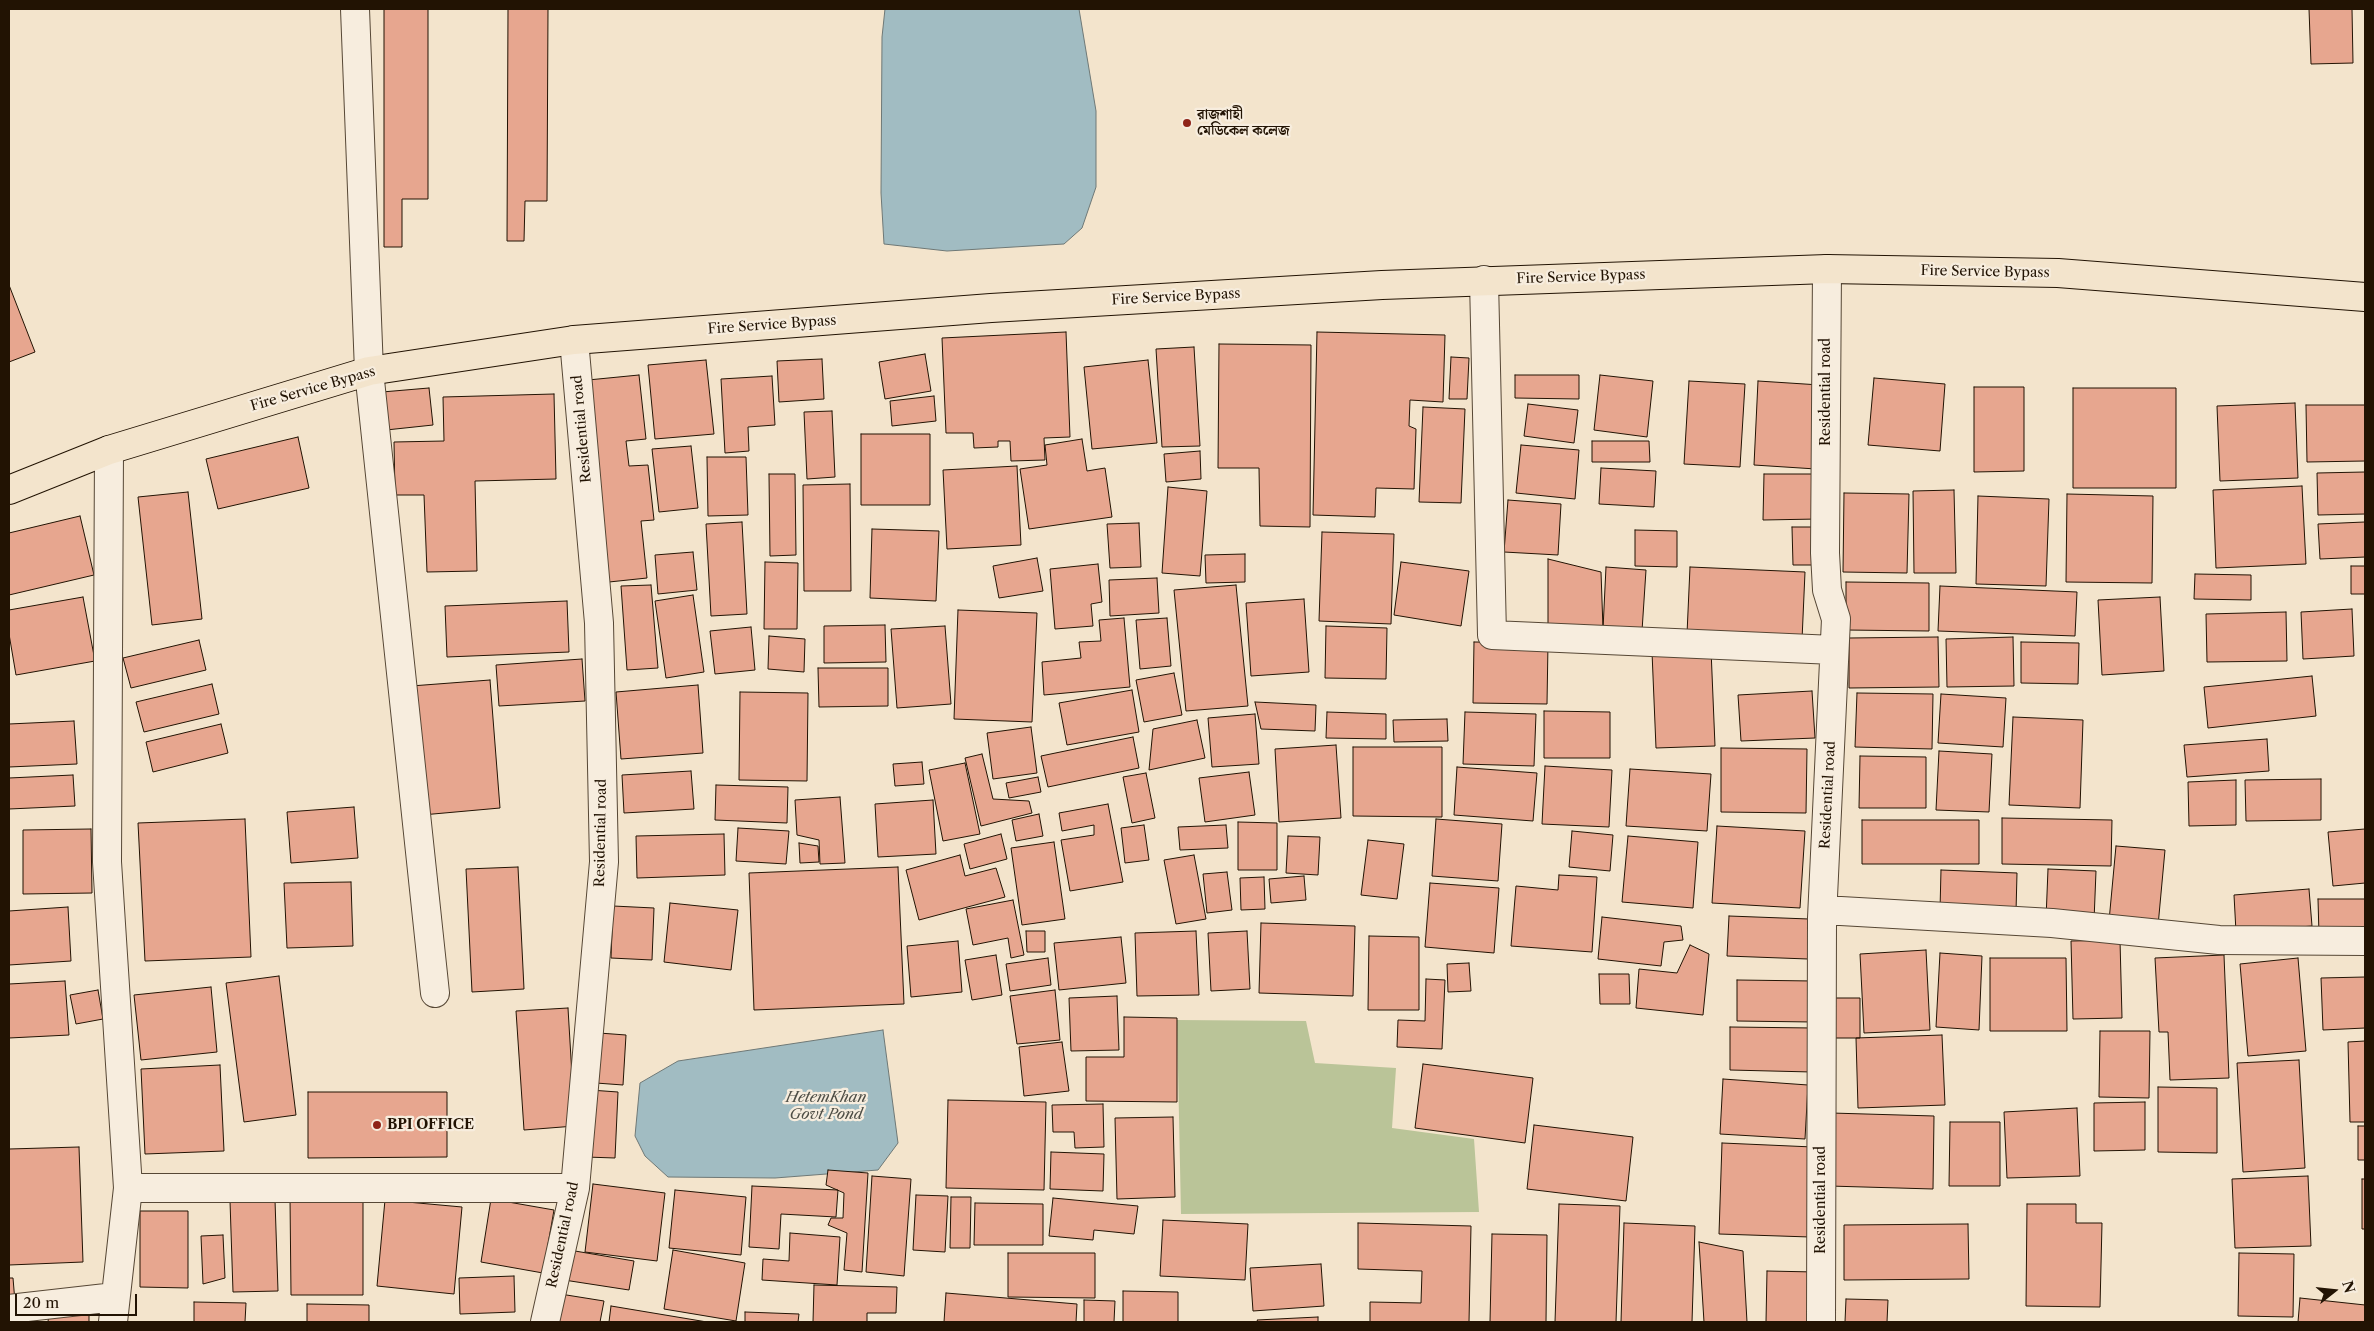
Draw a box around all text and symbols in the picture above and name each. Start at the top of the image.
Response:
place label: রাজশাহী মেডিকেল কলেজ [1197,107,1289,140]
marker: রাজশাহী মেডিকেল কলেজ [1181,117,1193,129]
street label: Fire Service Bypass [1920,262,2050,282]
street label: Fire Service Bypass [1516,266,1646,288]
street label: Fire Service Bypass [1111,285,1241,309]
street label: Fire Service Bypass [707,312,837,338]
street label: Residential road [1818,338,1834,446]
street label: Fire Service Bypass [249,363,377,415]
street label: Residential road [569,374,595,484]
street label: Residential road [1817,741,1839,849]
street label: Residential road [592,779,610,887]
water label: HetemKhan Govt Pond [786,1089,866,1124]
place label: BPI OFFICE [387,1117,474,1133]
marker: BPI OFFICE [371,1119,383,1131]
street label: Residential road [1813,1146,1829,1254]
street label: Residential road [544,1180,582,1290]
north arrow [2309,1266,2359,1316]
text: N [2338,1279,2359,1295]
scale bar [18,1284,140,1316]
text: 20 m [23,1293,59,1312]

